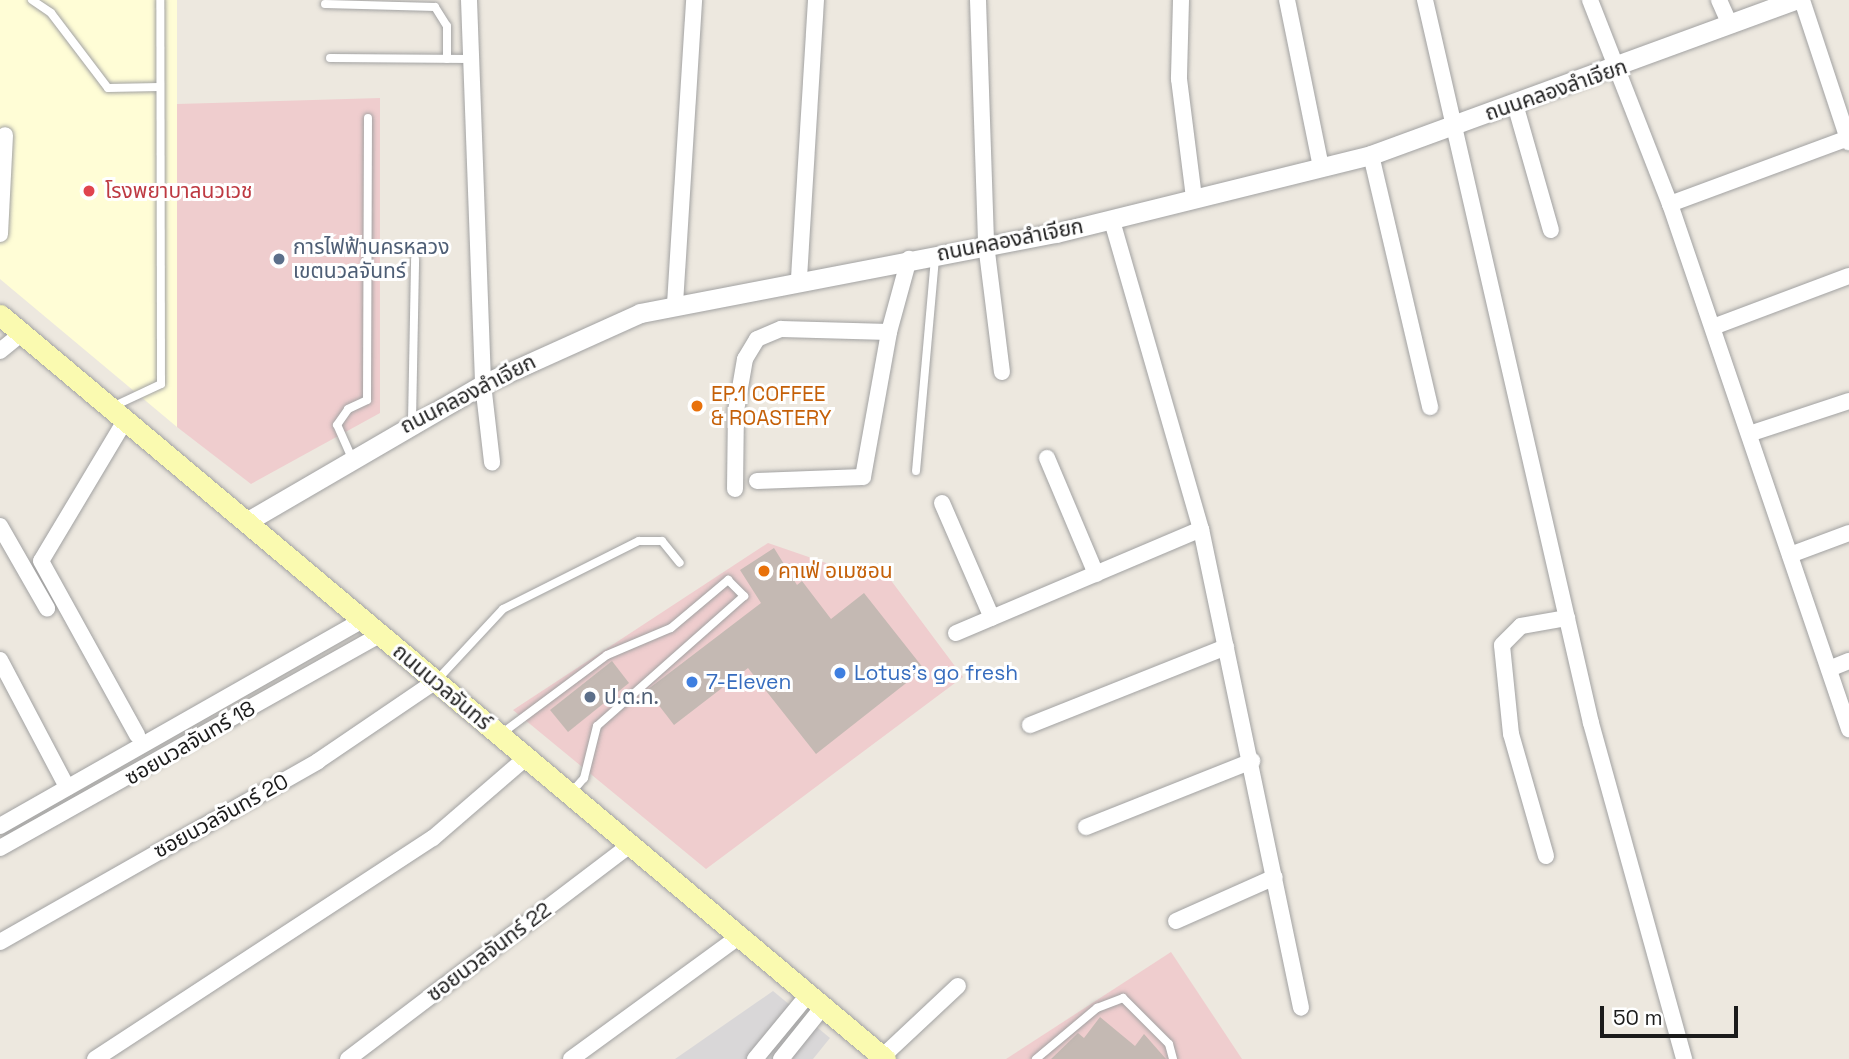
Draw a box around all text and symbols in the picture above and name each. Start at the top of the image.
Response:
street label: ถนนคลองลำเจียก [1481,54,1631,126]
place label: โรงพยาบาลนวเวช [105,178,253,204]
marker: โรงพยาบาลนวเวช [79,181,99,201]
street label: ถนนคลองลำเจียก [934,213,1086,267]
place label: การไฟฟ้านครหลวง เขตนวลจันทร์ [293,234,449,284]
marker: การไฟฟ้านครหลวง เขตนวลจันทร์ [271,251,287,267]
street label: ถนนคลองลำเจียก [396,349,540,439]
place label: EP.1 COFFEE & ROASTERY [711,381,832,431]
marker: EP.1 COFFEE & ROASTERY [689,398,705,414]
place label: คาเฟ่ อเมซอน [778,558,893,584]
marker: คาเฟ่ อเมซอน [756,563,772,579]
street label: ถนนนวลจันทร์ [388,639,496,735]
place label: Lotus's go fresh [854,660,1018,686]
marker: Lotus's go fresh [832,665,848,681]
place label: 7-Eleven [706,669,791,695]
marker: 7-Eleven [684,674,700,690]
place label: ป.ต.ท. [604,684,659,710]
marker: ป.ต.ท. [582,689,598,705]
street label: ซอยนวลจันทร์ 18 [121,696,259,790]
street label: ซอยนวลจันทร์ 20 [149,769,293,863]
street label: ซอยนวลจันทร์ 22 [422,897,556,1007]
scale bar [1604,992,1742,1036]
text: 50 m [1613,1004,1663,1031]

